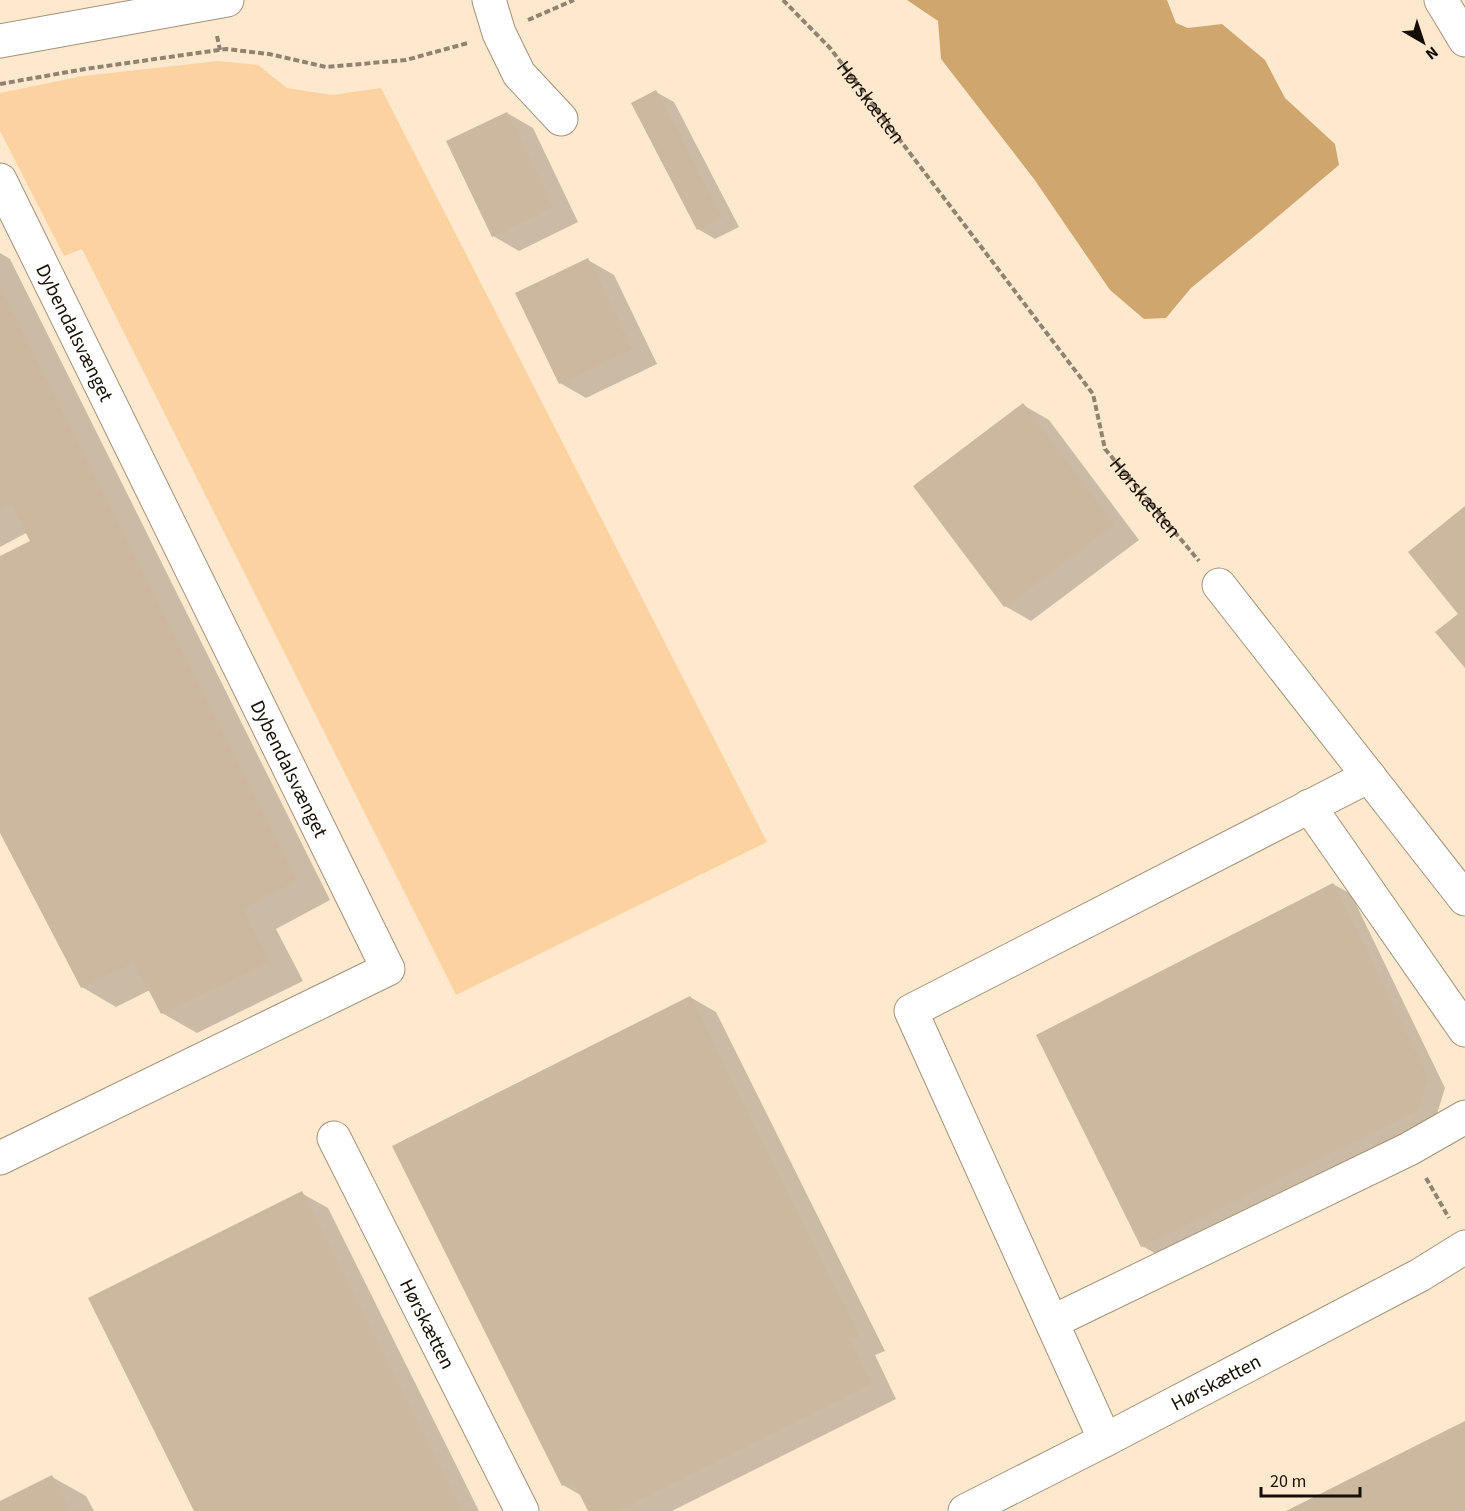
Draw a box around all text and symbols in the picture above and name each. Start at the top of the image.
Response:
north arrow [1393,12,1453,72]
text: N [1421,41,1443,65]
street label: Hørskætten [829,55,911,150]
street label: Dybendalsvænget [28,259,120,407]
street label: Hørskætten [1102,451,1187,544]
street label: Dybendalsvænget [243,696,334,843]
street label: Hørskætten [392,1274,461,1374]
street label: Hørskætten [1166,1348,1266,1418]
scale bar [1261,1460,1360,1498]
text: 20 m [1270,1469,1306,1494]

